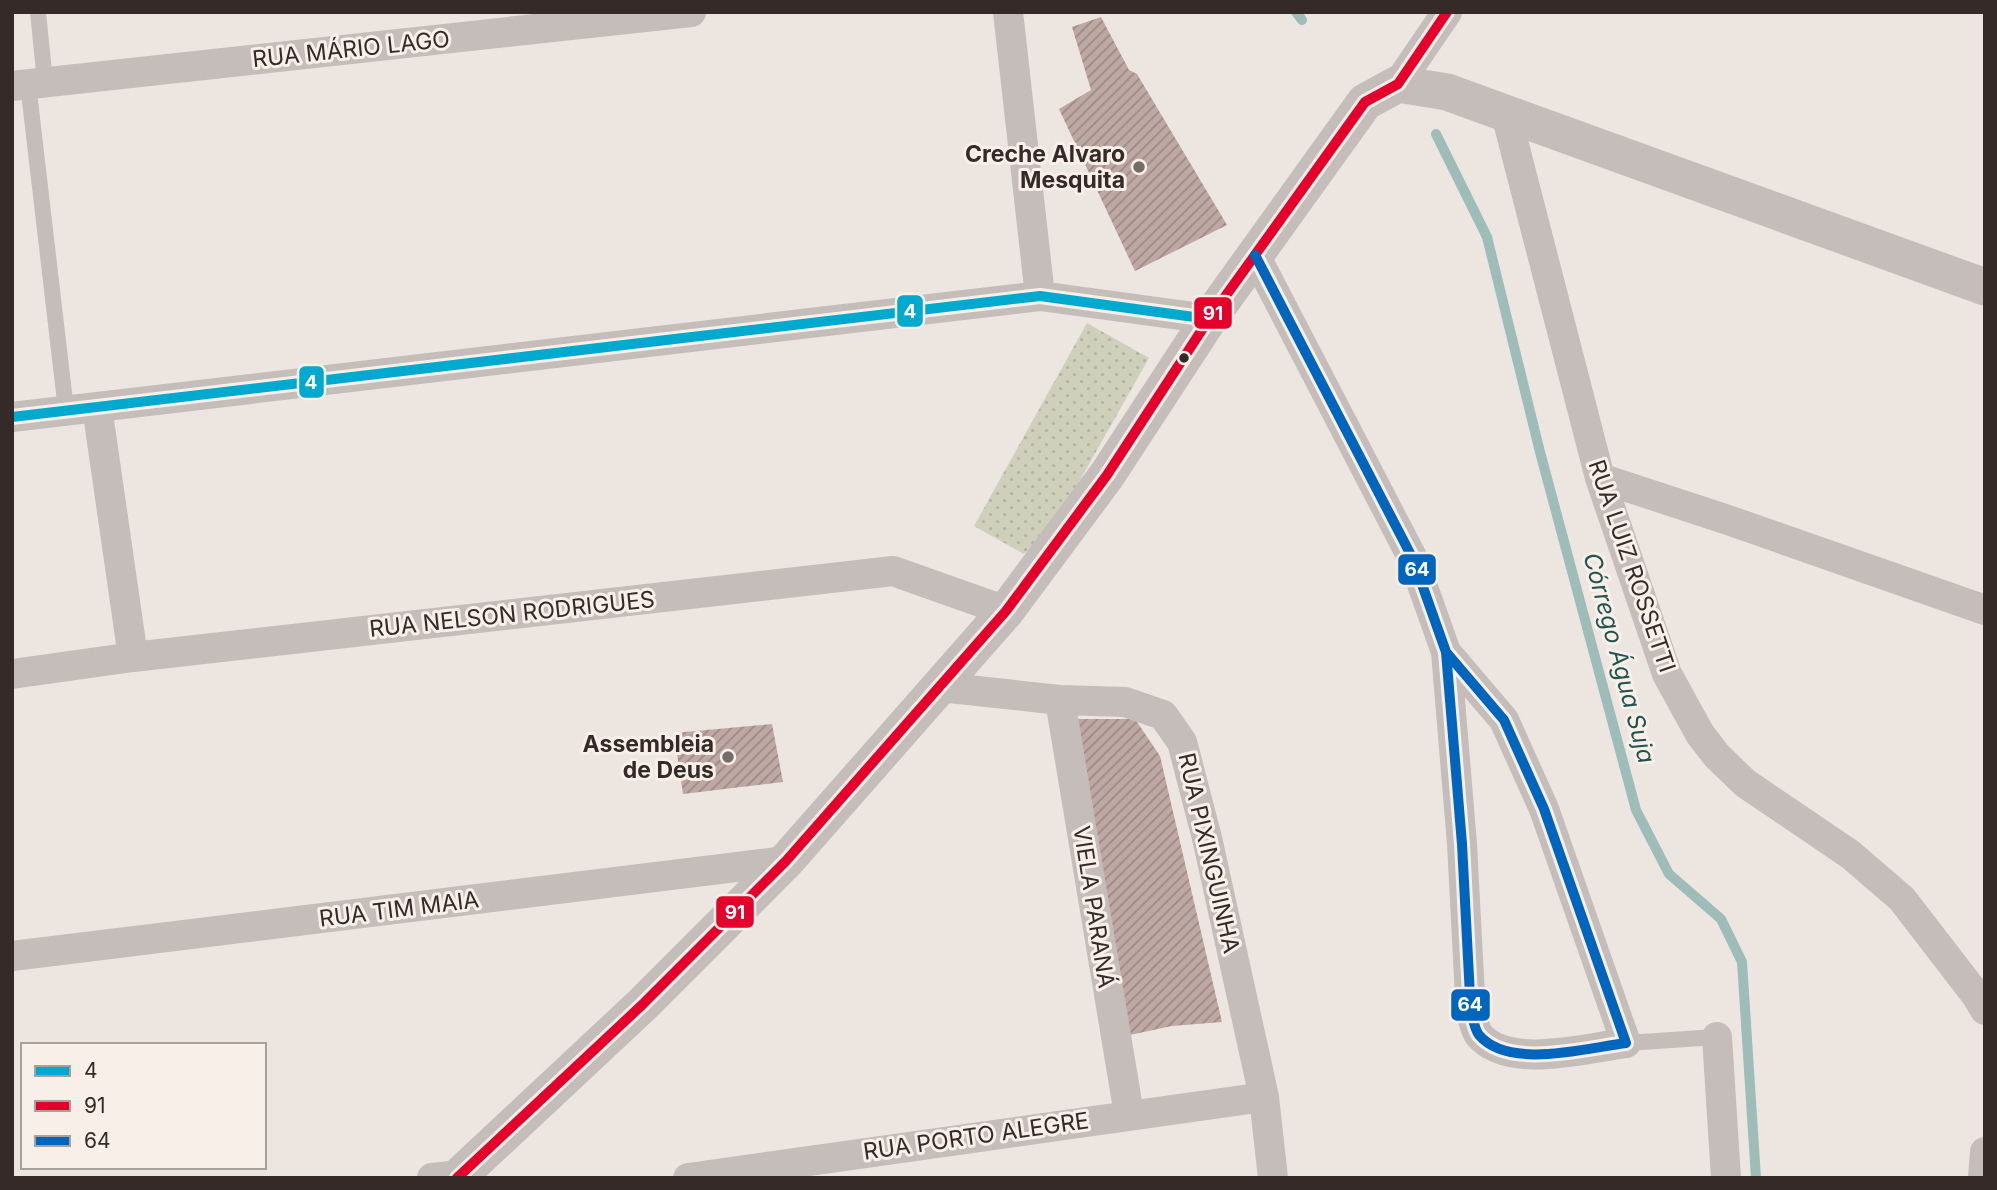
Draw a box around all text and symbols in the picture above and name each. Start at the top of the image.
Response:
street label: RUA MÁRIO LAGO [251,25,451,73]
place label: Creche Alvaro Mesquita [965,140,1125,194]
marker: Creche Alvaro Mesquita [1131,159,1147,175]
line badge: 4 [896,294,924,328]
line badge: 91 [1193,296,1233,330]
text: 4 [904,300,916,323]
text: 91 [1203,302,1223,325]
unlabelled marker [1177,351,1191,365]
line badge: 4 [298,365,325,399]
text: 4 [305,371,317,394]
street label: RUA LUIZ ROSSETTI [1583,456,1681,676]
water label: Córrego Água Suja [1577,549,1663,766]
line badge: 64 [1397,553,1437,586]
text: 64 [1404,558,1430,581]
street label: RUA NELSON RODRIGUES [368,585,656,643]
place label: Assembleia de Deus [583,730,714,784]
marker: Assembleia de Deus [720,749,736,765]
street label: RUA PIXINGUINHA [1172,750,1246,956]
street label: VIELA PARANÁ [1067,824,1121,990]
street label: RUA TIM MAIA [318,885,481,933]
line badge: 91 [715,895,755,929]
text: 91 [725,901,745,924]
line badge: 64 [1450,988,1491,1022]
text: 64 [1457,993,1483,1016]
legend [21,1043,266,1169]
text: 4 [84,1058,98,1083]
text: 91 [84,1093,106,1118]
street label: RUA PORTO ALEGRE [861,1106,1091,1166]
text: 64 [84,1128,111,1153]

